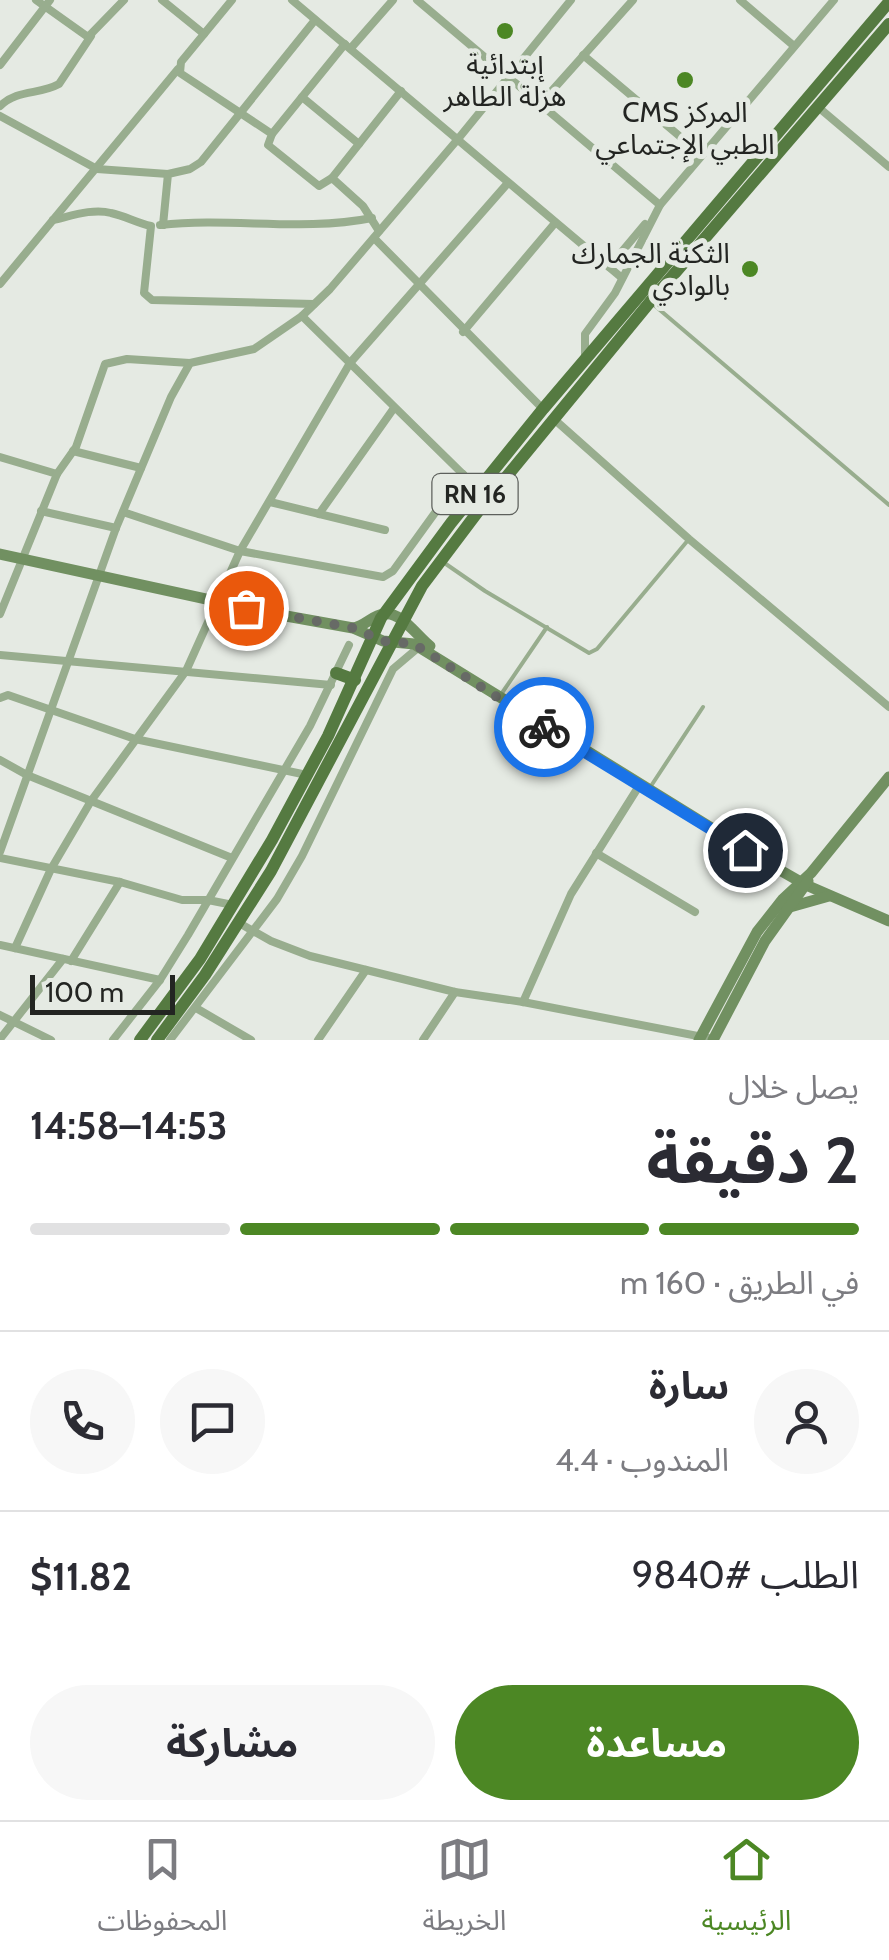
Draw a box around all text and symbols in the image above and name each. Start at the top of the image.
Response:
marker: إبتدائية هزلة الطاهر [494,20,516,42]
place label: إبتدائية هزلة الطاهر [443,47,566,113]
marker: CMS المركز الطبي الإجتماعي [674,69,696,91]
place label: CMS المركز الطبي الإجتماعي [595,95,775,165]
place label: الثكنة الجمارك بالوادي [571,236,730,306]
marker: الثكنة الجمارك بالوادي [739,258,761,280]
road number: RN 16 [432,474,518,514]
pin [204,566,289,651]
icon: bag [219,581,274,636]
courier [494,677,594,777]
icon: bike [517,700,572,755]
pin [703,808,788,893]
icon: home [718,823,773,878]
scale bar [30,970,175,1014]
text: 100 m [45,975,124,1009]
text: يصل خلال [728,1067,859,1106]
text: 14:53–14:58 [30,1102,227,1149]
text: 2 دقيقة [646,1120,859,1199]
text: في الطريق · 160 m [620,1263,859,1302]
text: سارة [649,1362,729,1409]
button: phone [30,1369,135,1474]
button: chat [160,1369,265,1474]
button: person [754,1369,859,1474]
text: المندوب · 4.4 [555,1440,729,1479]
text: الطلب #9840 [632,1551,859,1598]
text: $11.82 [30,1553,132,1600]
button: مشاركة [30,1685,435,1800]
button: مساعدة [455,1685,859,1800]
tab: المحفوظات [98,1832,228,1951]
tab: الخريطة [423,1832,506,1951]
tab: الرئيسية [701,1832,791,1951]

